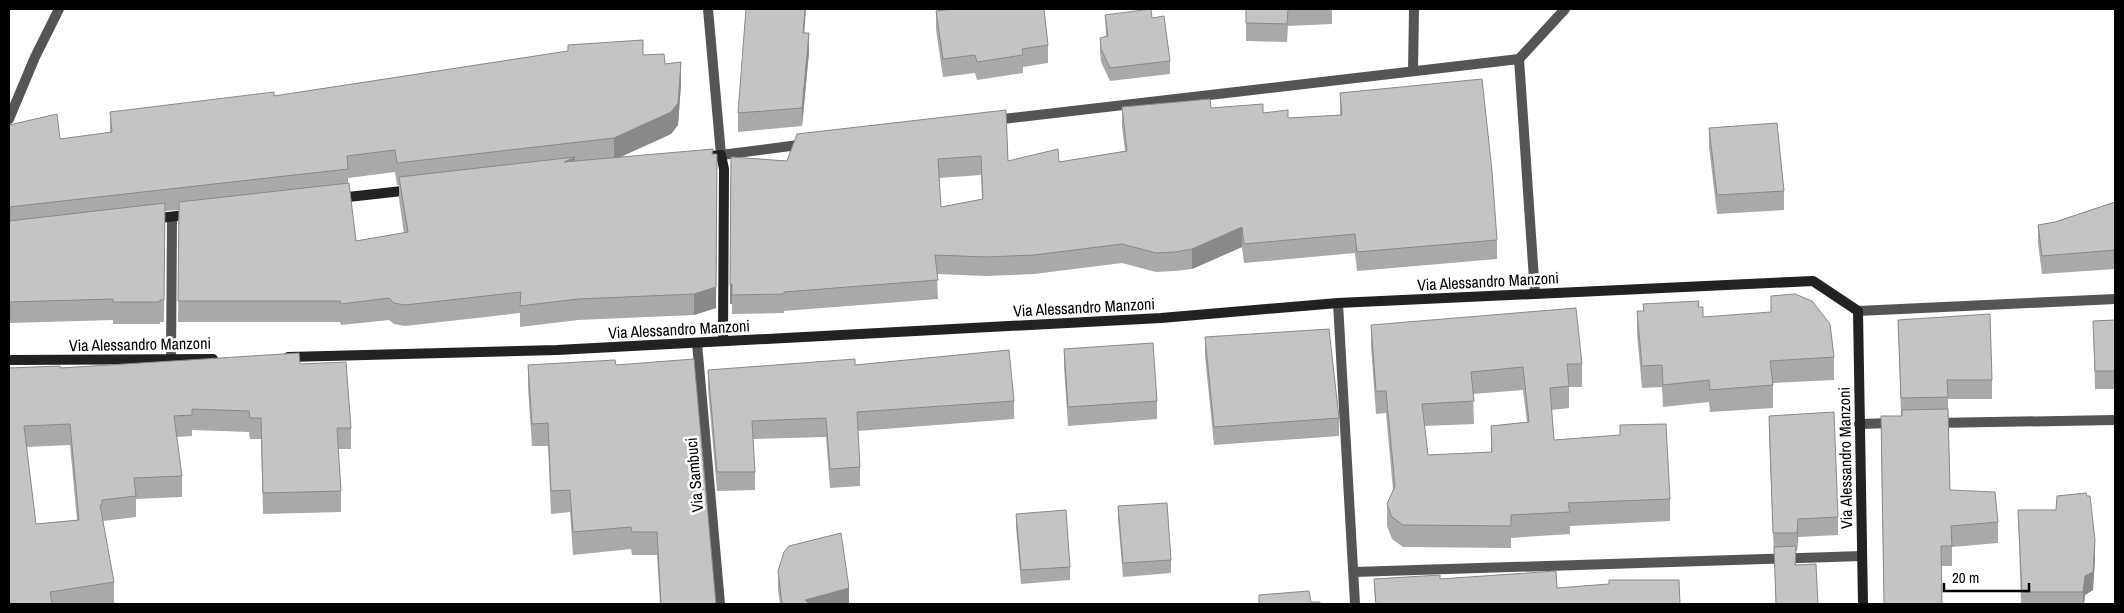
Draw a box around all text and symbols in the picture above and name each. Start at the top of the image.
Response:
street label: Via Alessandro Manzoni [1417,266,1559,296]
street label: Via Alessandro Manzoni [1013,292,1155,322]
street label: Via Alessandro Manzoni [608,314,750,344]
street label: Via Alessandro Manzoni [69,332,211,356]
street label: Via Alessandro Manzoni [1833,387,1857,529]
street label: Via Sambuci [680,437,708,513]
scale bar [1944,560,2029,592]
text: 20 m [1952,567,1979,588]

